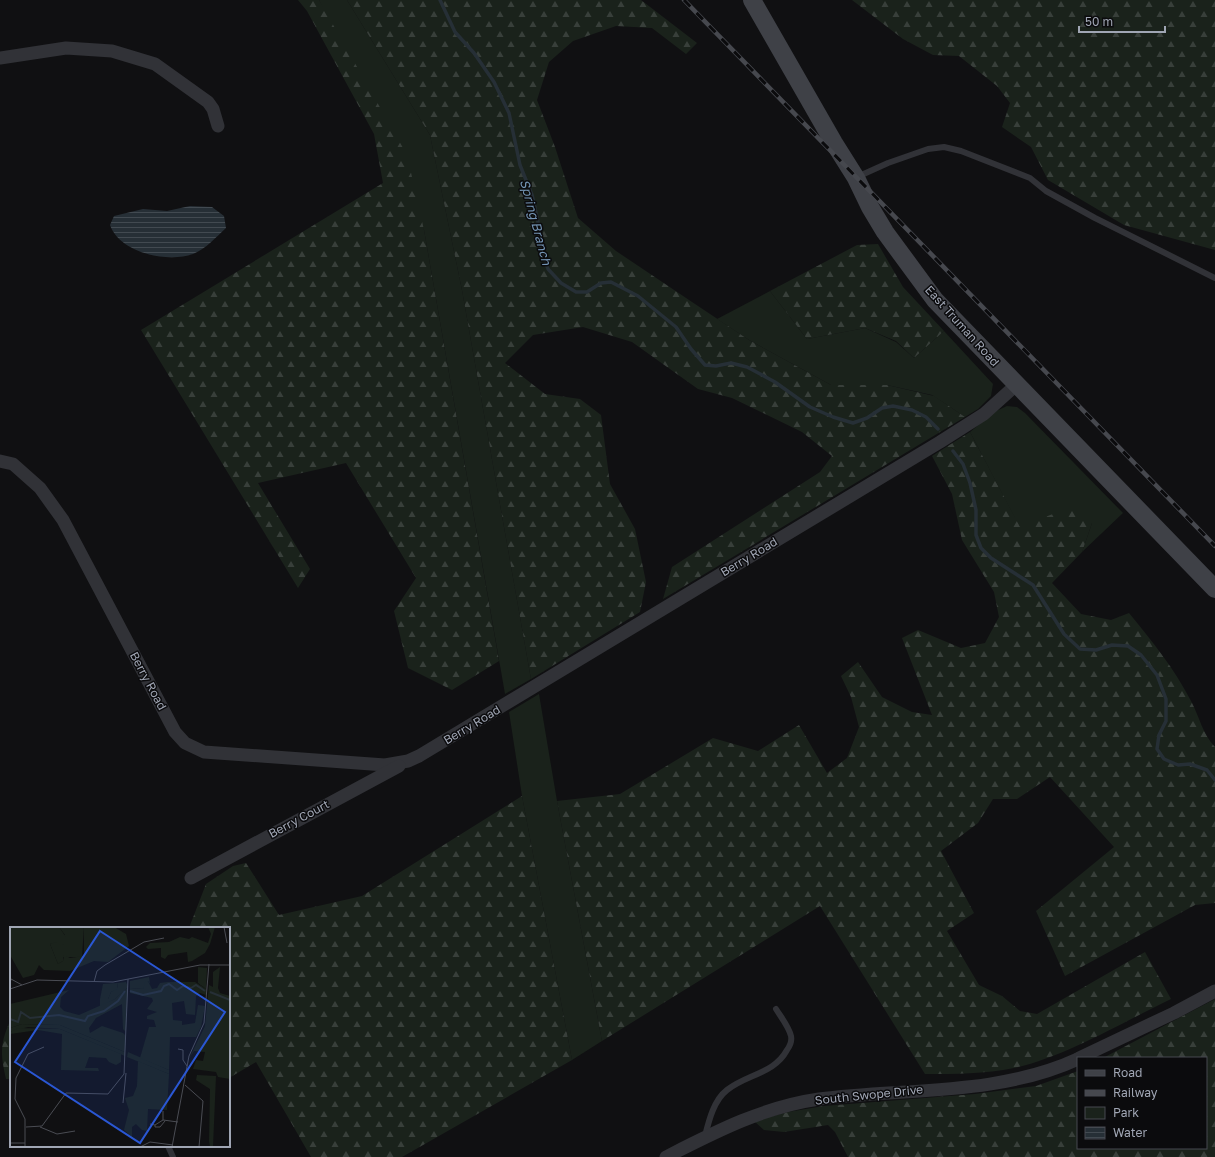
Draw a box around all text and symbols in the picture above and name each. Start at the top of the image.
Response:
scale bar [1079,8,1165,34]
text: 50 m [1085,14,1113,29]
water label: Spring Branch [517,177,555,268]
street label: East Truman Road [922,282,1003,369]
street label: Berry Road [718,534,780,579]
street label: Berry Road [127,649,170,712]
street label: Berry Road [441,702,503,747]
street label: Berry Court [266,796,332,841]
inset map [10,927,230,1147]
legend [1077,1057,1207,1149]
text: Road [1113,1065,1142,1080]
street label: South Swope Drive [814,1081,924,1108]
text: Railway [1113,1085,1158,1100]
text: Park [1113,1105,1139,1120]
text: Water [1113,1125,1147,1140]

